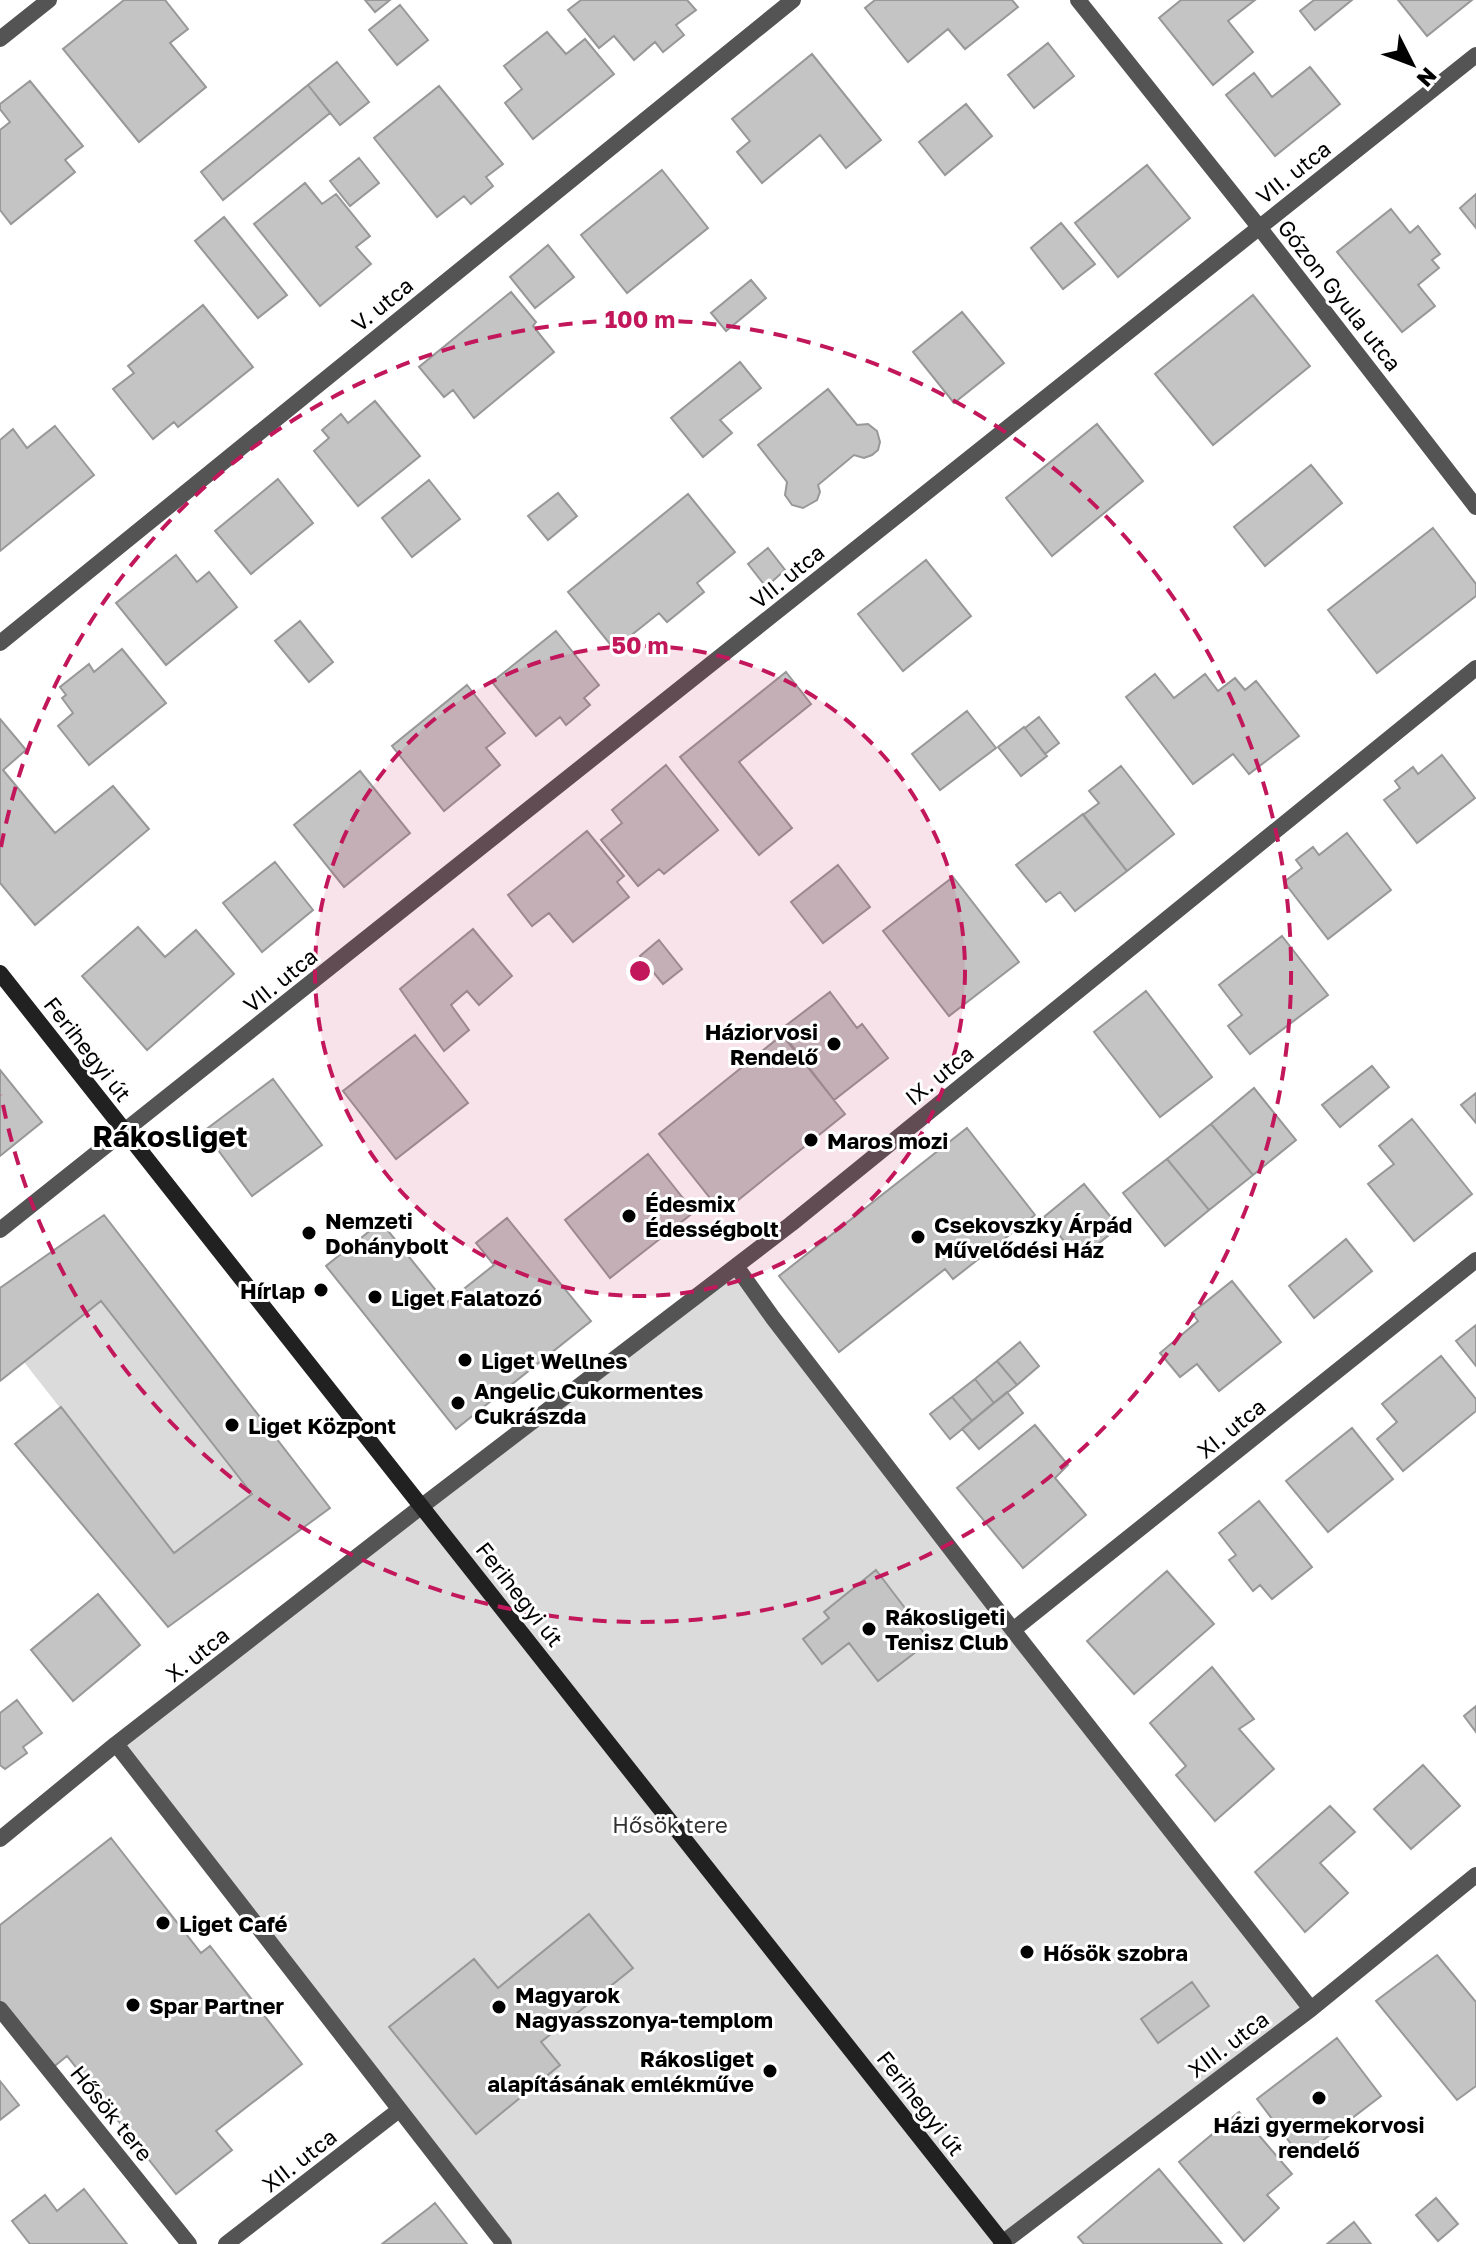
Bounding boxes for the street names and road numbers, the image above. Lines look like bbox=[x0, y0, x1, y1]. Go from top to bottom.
street label: VII. utca bbox=[1250, 135, 1336, 209]
street label: Gózon Gyula utca bbox=[1272, 214, 1408, 376]
street label: V. utca bbox=[346, 271, 418, 337]
street label: VII. utca bbox=[745, 538, 829, 614]
street label: VII. utca bbox=[238, 942, 322, 1018]
street label: Ferihegyi út bbox=[39, 991, 137, 1107]
street label: IX. utca bbox=[899, 1039, 979, 1111]
street label: XI. utca bbox=[1191, 1392, 1271, 1464]
street label: Ferihegyi út bbox=[471, 1536, 569, 1652]
street label: X. utca bbox=[160, 1621, 234, 1687]
street label: XIII. utca bbox=[1182, 2005, 1274, 2083]
street label: Ferihegyi út bbox=[872, 2045, 970, 2161]
street label: Hősök tere bbox=[65, 2060, 159, 2166]
street label: XII. utca bbox=[256, 2123, 342, 2197]

